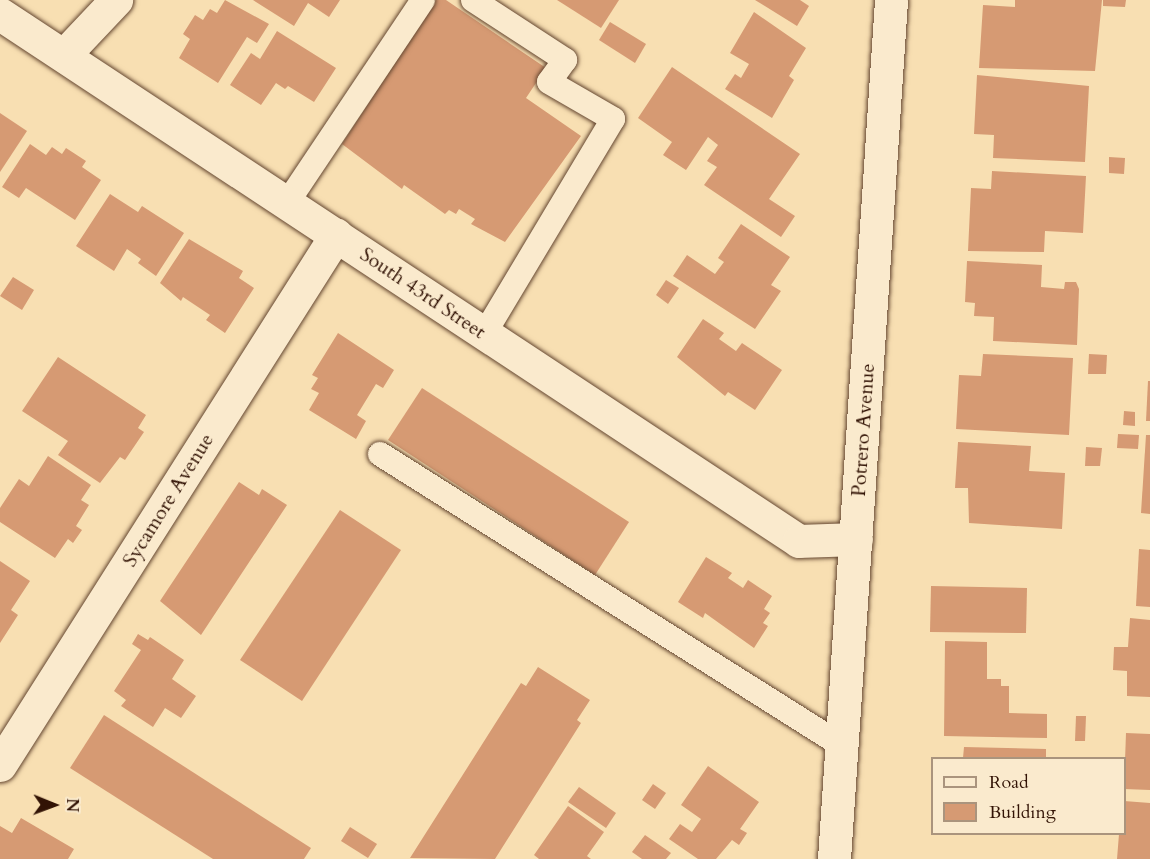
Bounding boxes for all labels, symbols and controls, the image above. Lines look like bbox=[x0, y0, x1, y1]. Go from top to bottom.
street label: South 43rd Street bbox=[356, 242, 490, 344]
street label: Potrero Avenue bbox=[846, 362, 880, 498]
street label: Sycamore Avenue bbox=[117, 429, 219, 571]
legend bbox=[931, 757, 1126, 835]
text: Road bbox=[989, 770, 1029, 795]
north arrow bbox=[24, 775, 84, 835]
text: N bbox=[61, 798, 83, 812]
text: Building bbox=[989, 800, 1056, 825]

